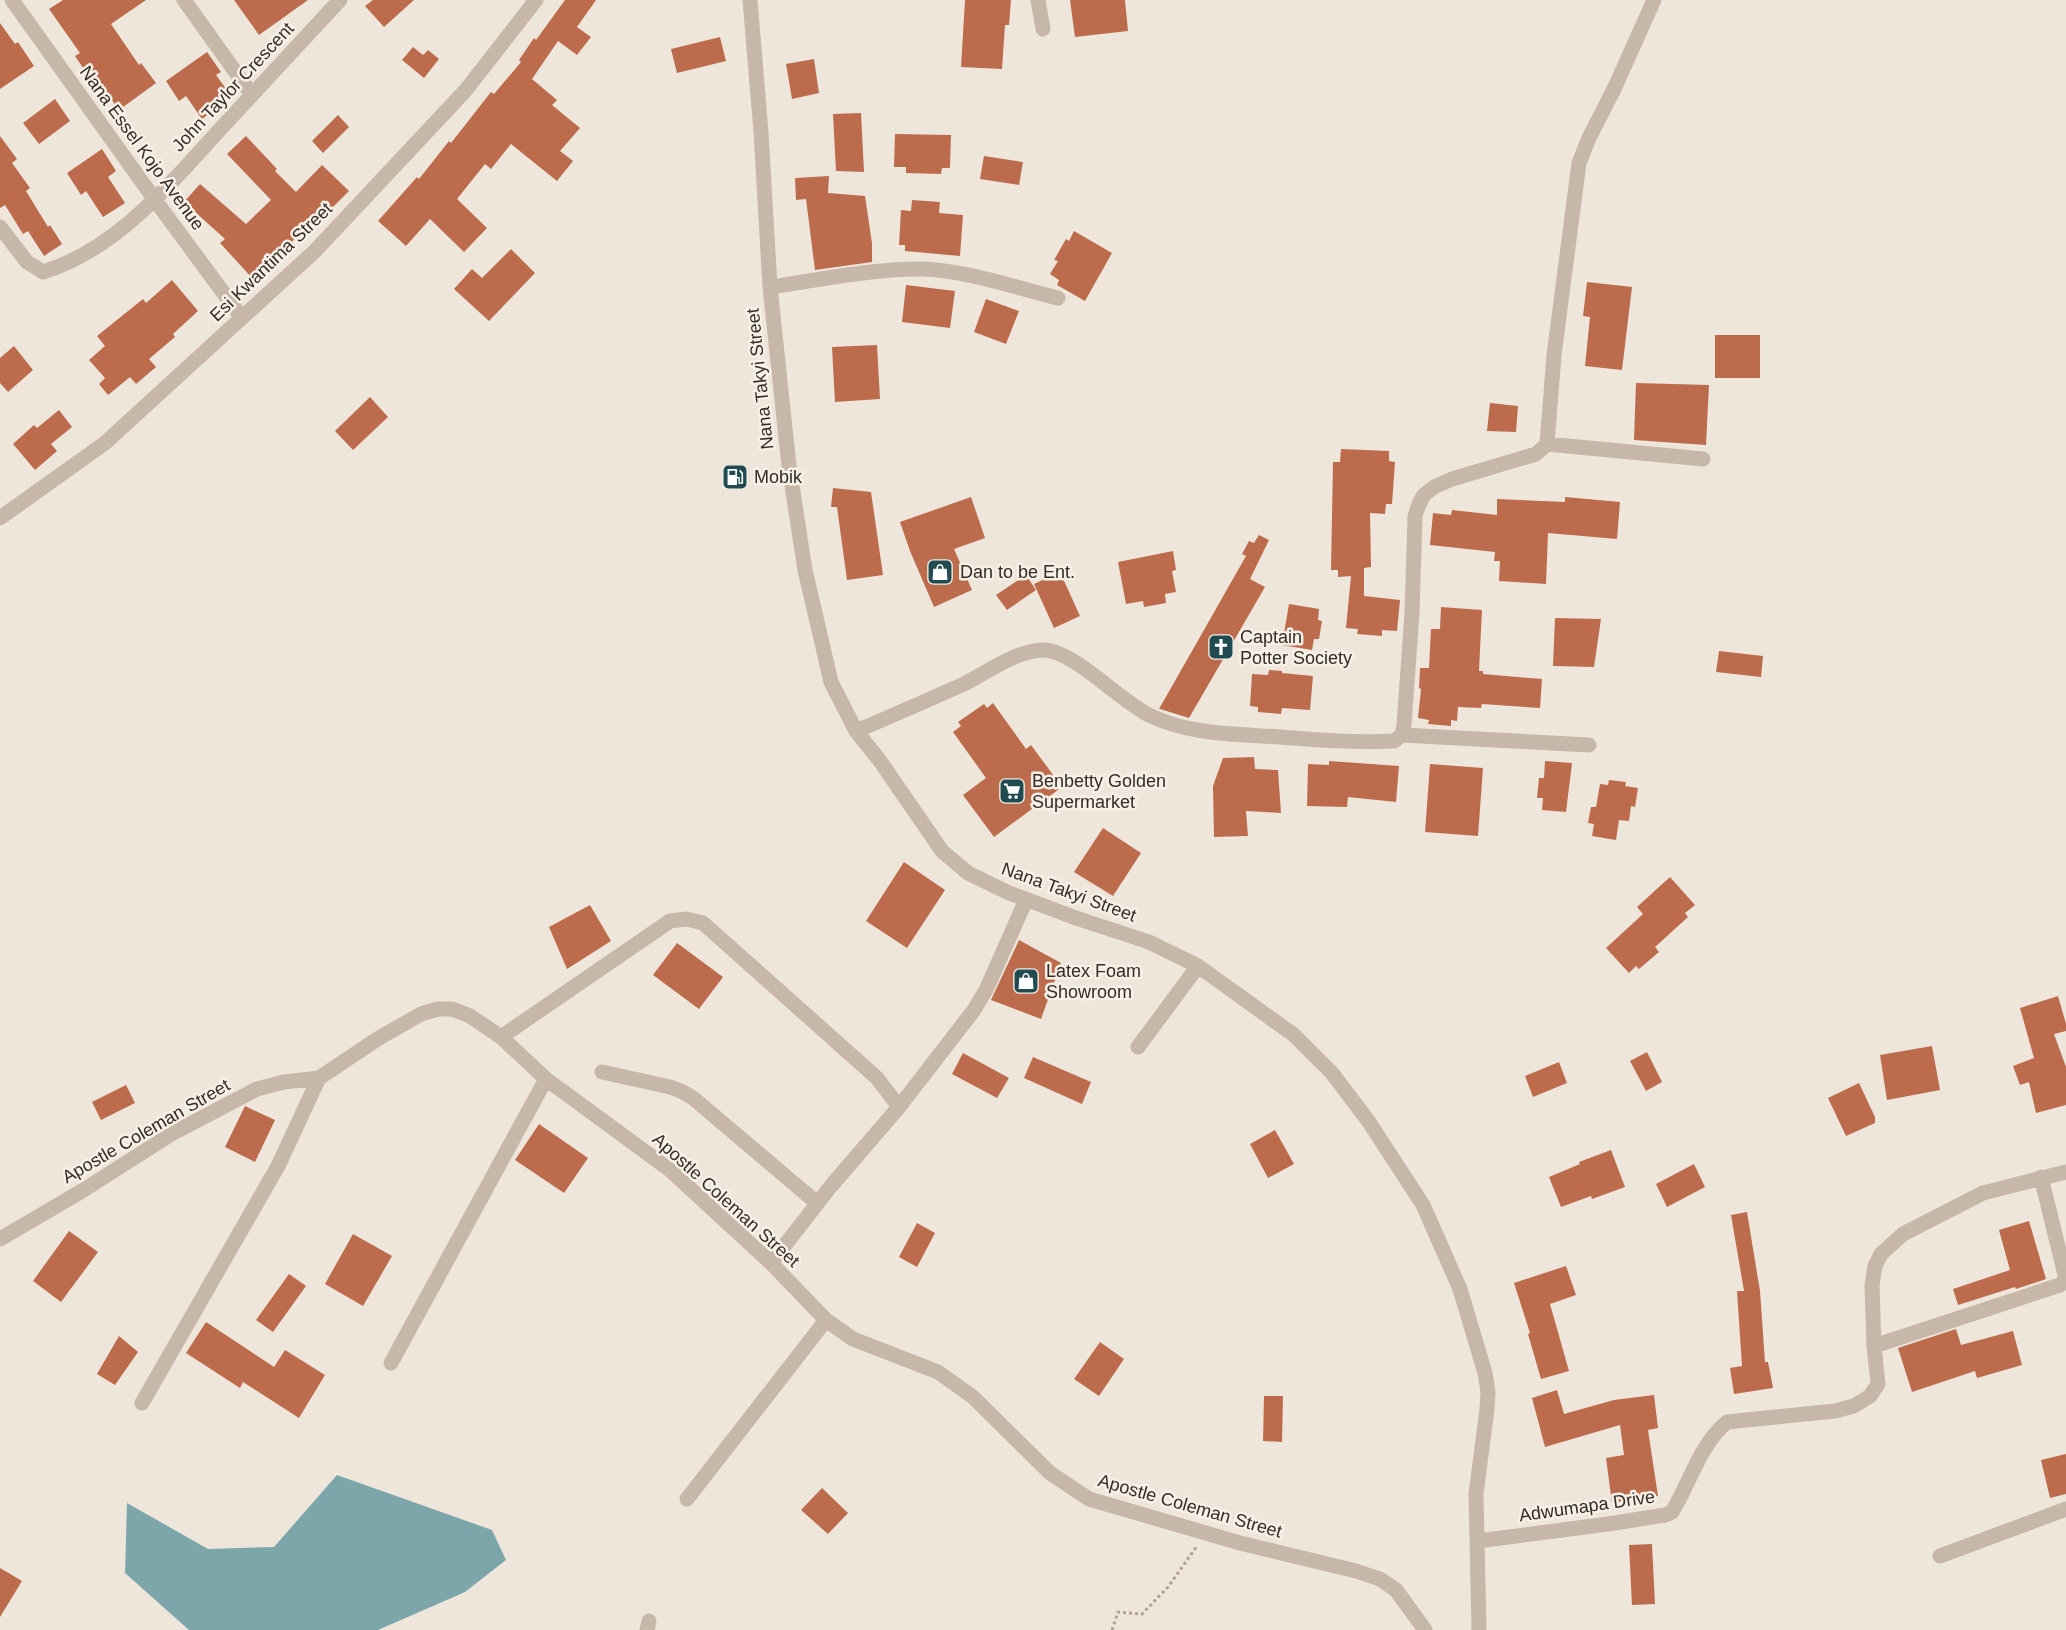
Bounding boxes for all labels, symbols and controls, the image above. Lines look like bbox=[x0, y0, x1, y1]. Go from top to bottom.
street label: John Taylor Crescent bbox=[168, 18, 298, 156]
street label: Nana Essel Kojo Avenue bbox=[76, 62, 208, 234]
street label: Esi Kwantima Street bbox=[206, 199, 336, 325]
street label: Nana Takyi Street bbox=[743, 307, 777, 451]
fuel station icon: Mobik bbox=[720, 462, 750, 492]
place label: Mobik bbox=[754, 467, 803, 487]
shop icon: Dan to be Ent. bbox=[925, 557, 955, 587]
place label: Dan to be Ent. bbox=[960, 562, 1075, 582]
place label: Captain Potter Society bbox=[1240, 627, 1352, 668]
church icon: Captain Potter Society bbox=[1206, 632, 1236, 662]
place label: Benbetty Golden Supermarket bbox=[1032, 771, 1166, 812]
supermarket icon: Benbetty Golden Supermarket bbox=[997, 776, 1027, 806]
street label: Nana Takyi Street bbox=[999, 858, 1139, 926]
place label: Latex Foam Showroom bbox=[1046, 961, 1141, 1002]
shop icon: Latex Foam Showroom bbox=[1011, 966, 1041, 996]
street label: Apostle Coleman Street bbox=[59, 1075, 233, 1187]
street label: Apostle Coleman Street bbox=[649, 1129, 803, 1271]
street label: Apostle Coleman Street bbox=[1096, 1470, 1284, 1542]
street label: Adwumapa Drive bbox=[1518, 1487, 1656, 1525]

